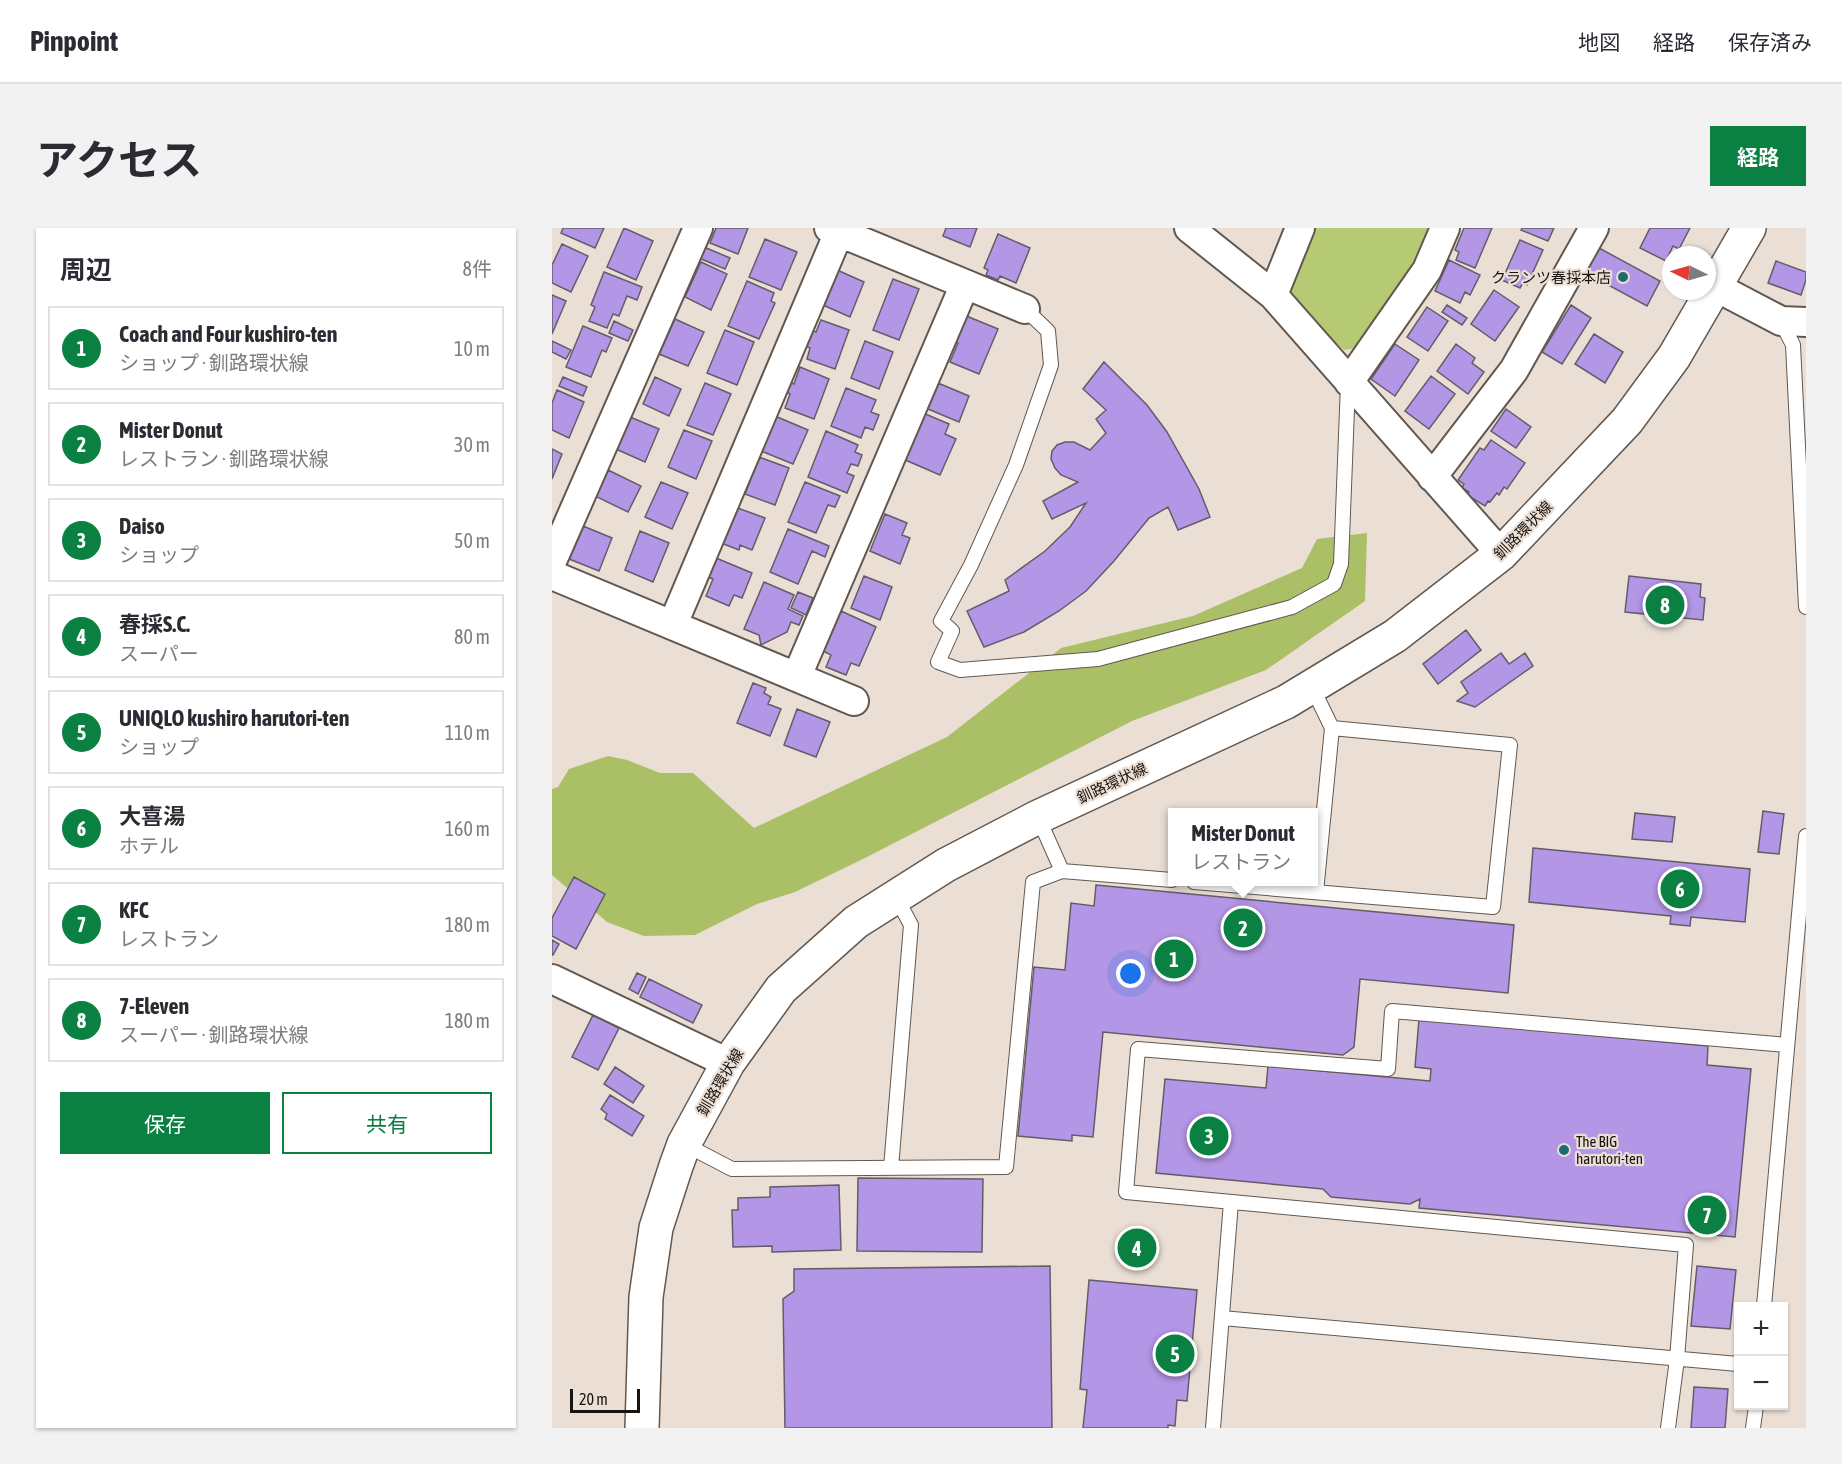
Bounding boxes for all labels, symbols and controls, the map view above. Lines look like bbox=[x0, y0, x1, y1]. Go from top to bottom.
text: Pinpoint bbox=[30, 25, 118, 57]
text: 地図 bbox=[1578, 30, 1620, 54]
text: 経路 bbox=[1653, 30, 1695, 54]
text: 保存済み bbox=[1728, 30, 1812, 54]
button: 経路 bbox=[1710, 126, 1806, 186]
text: アクセス bbox=[36, 136, 202, 184]
north arrow bbox=[1662, 246, 1716, 300]
text: 周辺 bbox=[60, 255, 112, 285]
text: 8件 bbox=[463, 257, 492, 280]
place label: クランツ春採本店 bbox=[1491, 269, 1611, 286]
marker: クランツ春採本店 bbox=[1616, 270, 1630, 284]
text: Coach and Four kushiro-ten bbox=[119, 321, 337, 347]
text: 1 bbox=[77, 337, 86, 360]
text: 10 m bbox=[454, 337, 490, 360]
text: ショップ · 釧路環状線 bbox=[119, 351, 309, 374]
text: Mister Donut bbox=[119, 417, 222, 443]
text: 2 bbox=[77, 433, 86, 456]
text: 30 m bbox=[454, 433, 490, 456]
text: レストラン · 釧路環状線 bbox=[119, 447, 329, 470]
street label: 釧路環状線 bbox=[1490, 497, 1556, 563]
text: Daiso bbox=[119, 513, 165, 539]
text: 3 bbox=[77, 529, 86, 552]
text: 50 m bbox=[454, 529, 490, 552]
text: ショップ bbox=[119, 543, 199, 566]
pin: 8 bbox=[1646, 582, 1684, 628]
text: 春採S.C. bbox=[119, 611, 190, 637]
text: 4 bbox=[77, 625, 86, 648]
text: 80 m bbox=[454, 625, 490, 648]
text: スーパー bbox=[119, 642, 199, 665]
text: UNIQLO kushiro harutori-ten bbox=[119, 705, 349, 731]
text: 5 bbox=[77, 721, 86, 744]
text: 110 m bbox=[445, 721, 490, 744]
text: ショップ bbox=[119, 735, 199, 758]
street label: 釧路環状線 bbox=[1074, 759, 1150, 807]
text: 大喜湯 bbox=[119, 803, 185, 829]
popup bbox=[1168, 808, 1318, 886]
text: 6 bbox=[77, 817, 86, 840]
text: 160 m bbox=[445, 817, 490, 840]
text: Mister Donut bbox=[1191, 820, 1295, 846]
text: ホテル bbox=[119, 834, 179, 857]
text: レストラン bbox=[1191, 850, 1291, 873]
pin: 6 bbox=[1660, 866, 1700, 912]
text: KFC bbox=[119, 897, 149, 923]
pin: 2 bbox=[1224, 906, 1262, 950]
text: 7 bbox=[77, 913, 86, 936]
text: 180 m bbox=[445, 913, 490, 936]
text: レストラン bbox=[119, 927, 219, 950]
pin: 1 bbox=[1154, 936, 1194, 982]
your location bbox=[1116, 959, 1145, 988]
text: 7-Eleven bbox=[119, 993, 189, 1019]
text: 8 bbox=[77, 1009, 86, 1032]
text: 180 m bbox=[445, 1009, 490, 1032]
text: スーパー · 釧路環状線 bbox=[119, 1023, 309, 1046]
street label: 釧路環状線 bbox=[693, 1045, 747, 1119]
button: 保存 bbox=[60, 1092, 270, 1154]
button: 共有 bbox=[282, 1092, 492, 1154]
pin: 3 bbox=[1190, 1114, 1228, 1158]
place label: The BIG harutori-ten bbox=[1576, 1133, 1643, 1167]
marker: The BIG harutori-ten bbox=[1557, 1143, 1571, 1157]
pin: 7 bbox=[1688, 1192, 1726, 1238]
pin: 4 bbox=[1118, 1226, 1156, 1270]
map controls bbox=[1734, 1302, 1788, 1410]
button: + bbox=[1734, 1302, 1788, 1356]
pin: 5 bbox=[1156, 1332, 1194, 1376]
button: − bbox=[1734, 1356, 1788, 1410]
scale bar bbox=[570, 1386, 640, 1414]
text: 20 m bbox=[579, 1390, 608, 1408]

